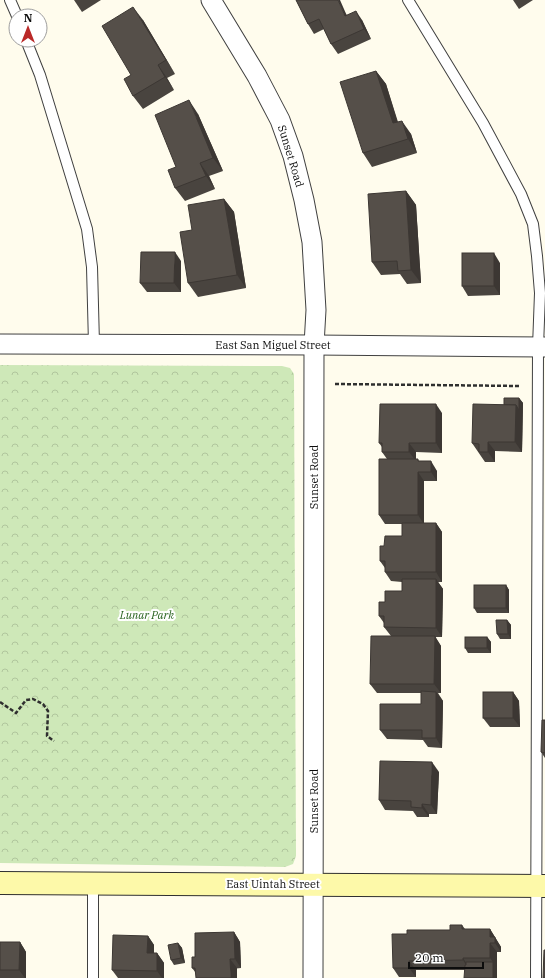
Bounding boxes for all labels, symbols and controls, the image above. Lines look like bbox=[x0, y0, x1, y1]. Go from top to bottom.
north arrow bbox=[8, 8, 48, 48]
text: N bbox=[24, 11, 33, 25]
street label: Sunset Road bbox=[275, 123, 307, 189]
street label: East San Miguel Street bbox=[215, 338, 331, 352]
street label: Sunset Road bbox=[307, 445, 321, 509]
park label: Lunar Park bbox=[119, 608, 174, 622]
street label: Sunset Road bbox=[307, 769, 321, 833]
street label: East Uintah Street bbox=[226, 877, 320, 891]
scale bar bbox=[409, 944, 483, 970]
text: 20 m bbox=[415, 950, 444, 965]

